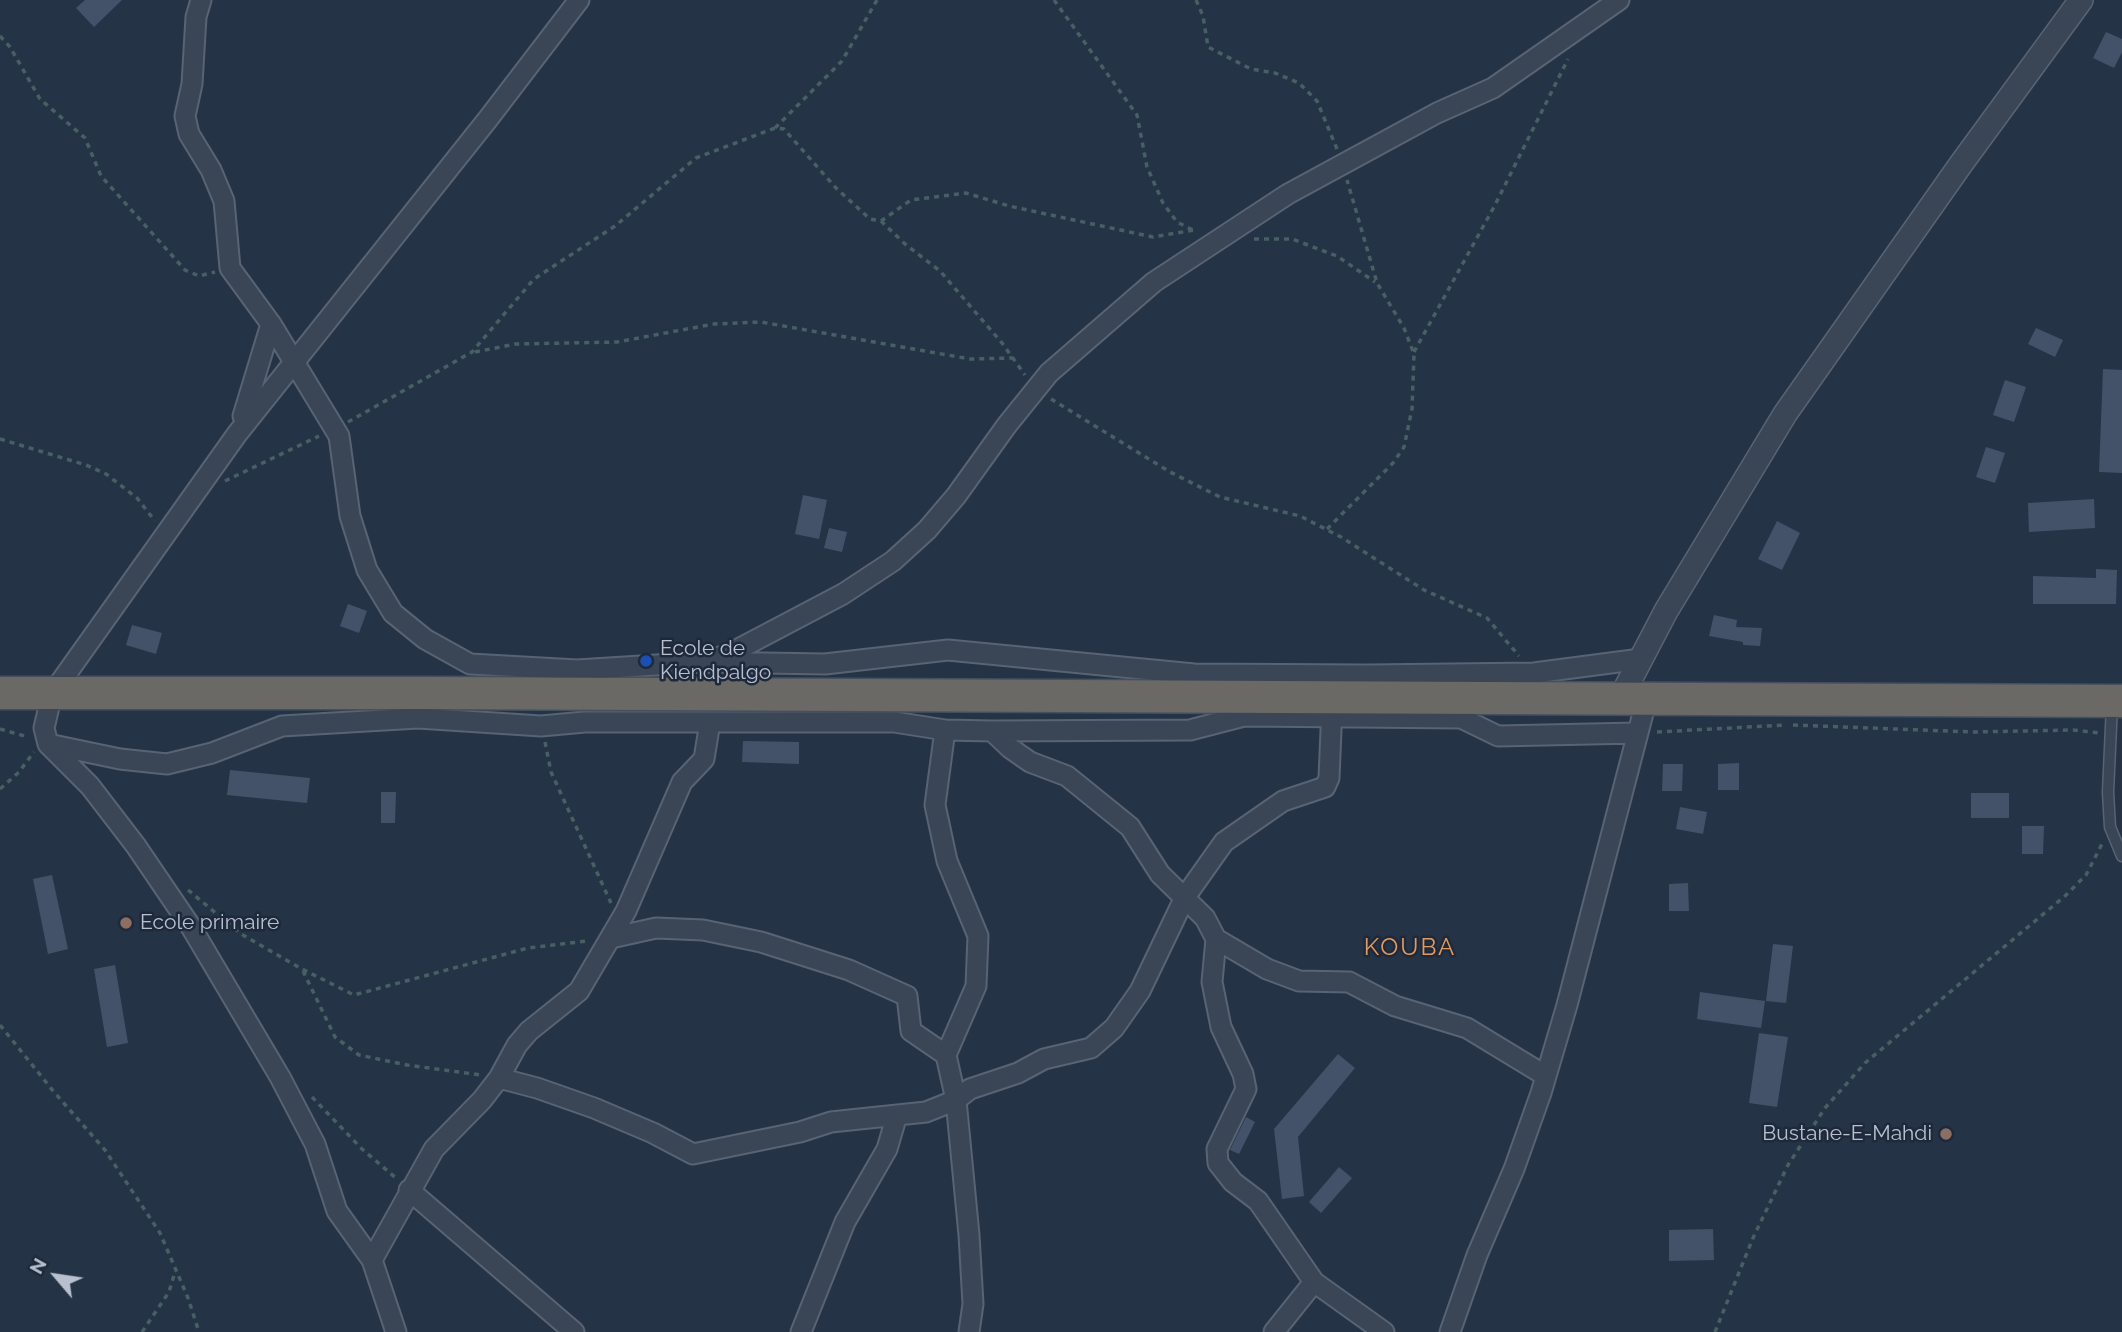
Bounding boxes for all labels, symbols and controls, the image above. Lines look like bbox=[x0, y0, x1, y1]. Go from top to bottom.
place label: Ecole de Kiendpalgo bbox=[660, 636, 771, 686]
marker: Ecole de Kiendpalgo bbox=[638, 653, 654, 669]
place label: Ecole primaire bbox=[140, 910, 279, 936]
marker: Ecole primaire bbox=[118, 915, 134, 931]
district label: KOUBA bbox=[1364, 934, 1456, 962]
place label: Bustane-E-Mahdi bbox=[1762, 1121, 1932, 1147]
marker: Bustane-E-Mahdi bbox=[1938, 1126, 1954, 1142]
north arrow bbox=[21, 1241, 91, 1311]
text: N bbox=[24, 1254, 51, 1277]

